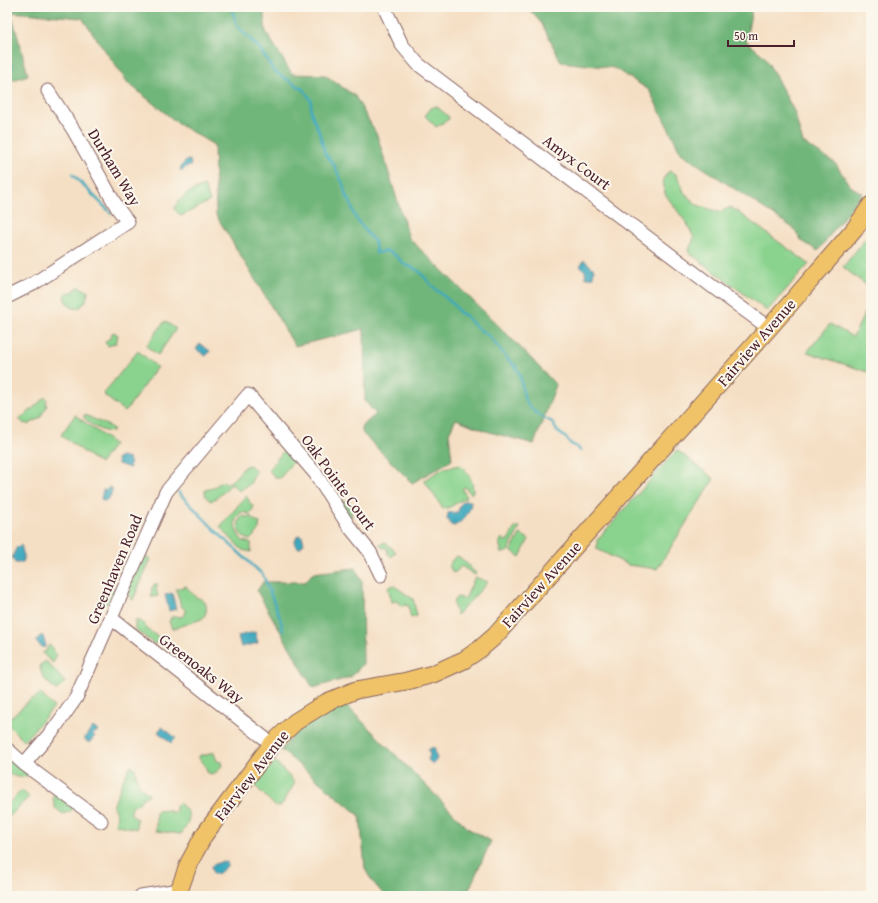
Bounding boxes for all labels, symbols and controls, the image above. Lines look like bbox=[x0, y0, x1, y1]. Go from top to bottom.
scale bar bbox=[728, 22, 794, 48]
text: 50 m bbox=[734, 27, 758, 44]
street label: Durham Way bbox=[82, 124, 148, 210]
street label: Amyx Court bbox=[538, 128, 617, 196]
street label: Fairview Avenue bbox=[711, 293, 801, 391]
street label: Oak Pointe Court bbox=[296, 429, 382, 535]
street label: Greenhaven Road bbox=[80, 510, 148, 628]
street label: Fairview Avenue bbox=[495, 535, 587, 633]
street label: Greenoaks Way bbox=[154, 627, 250, 709]
street label: Fairview Avenue bbox=[208, 724, 294, 826]

